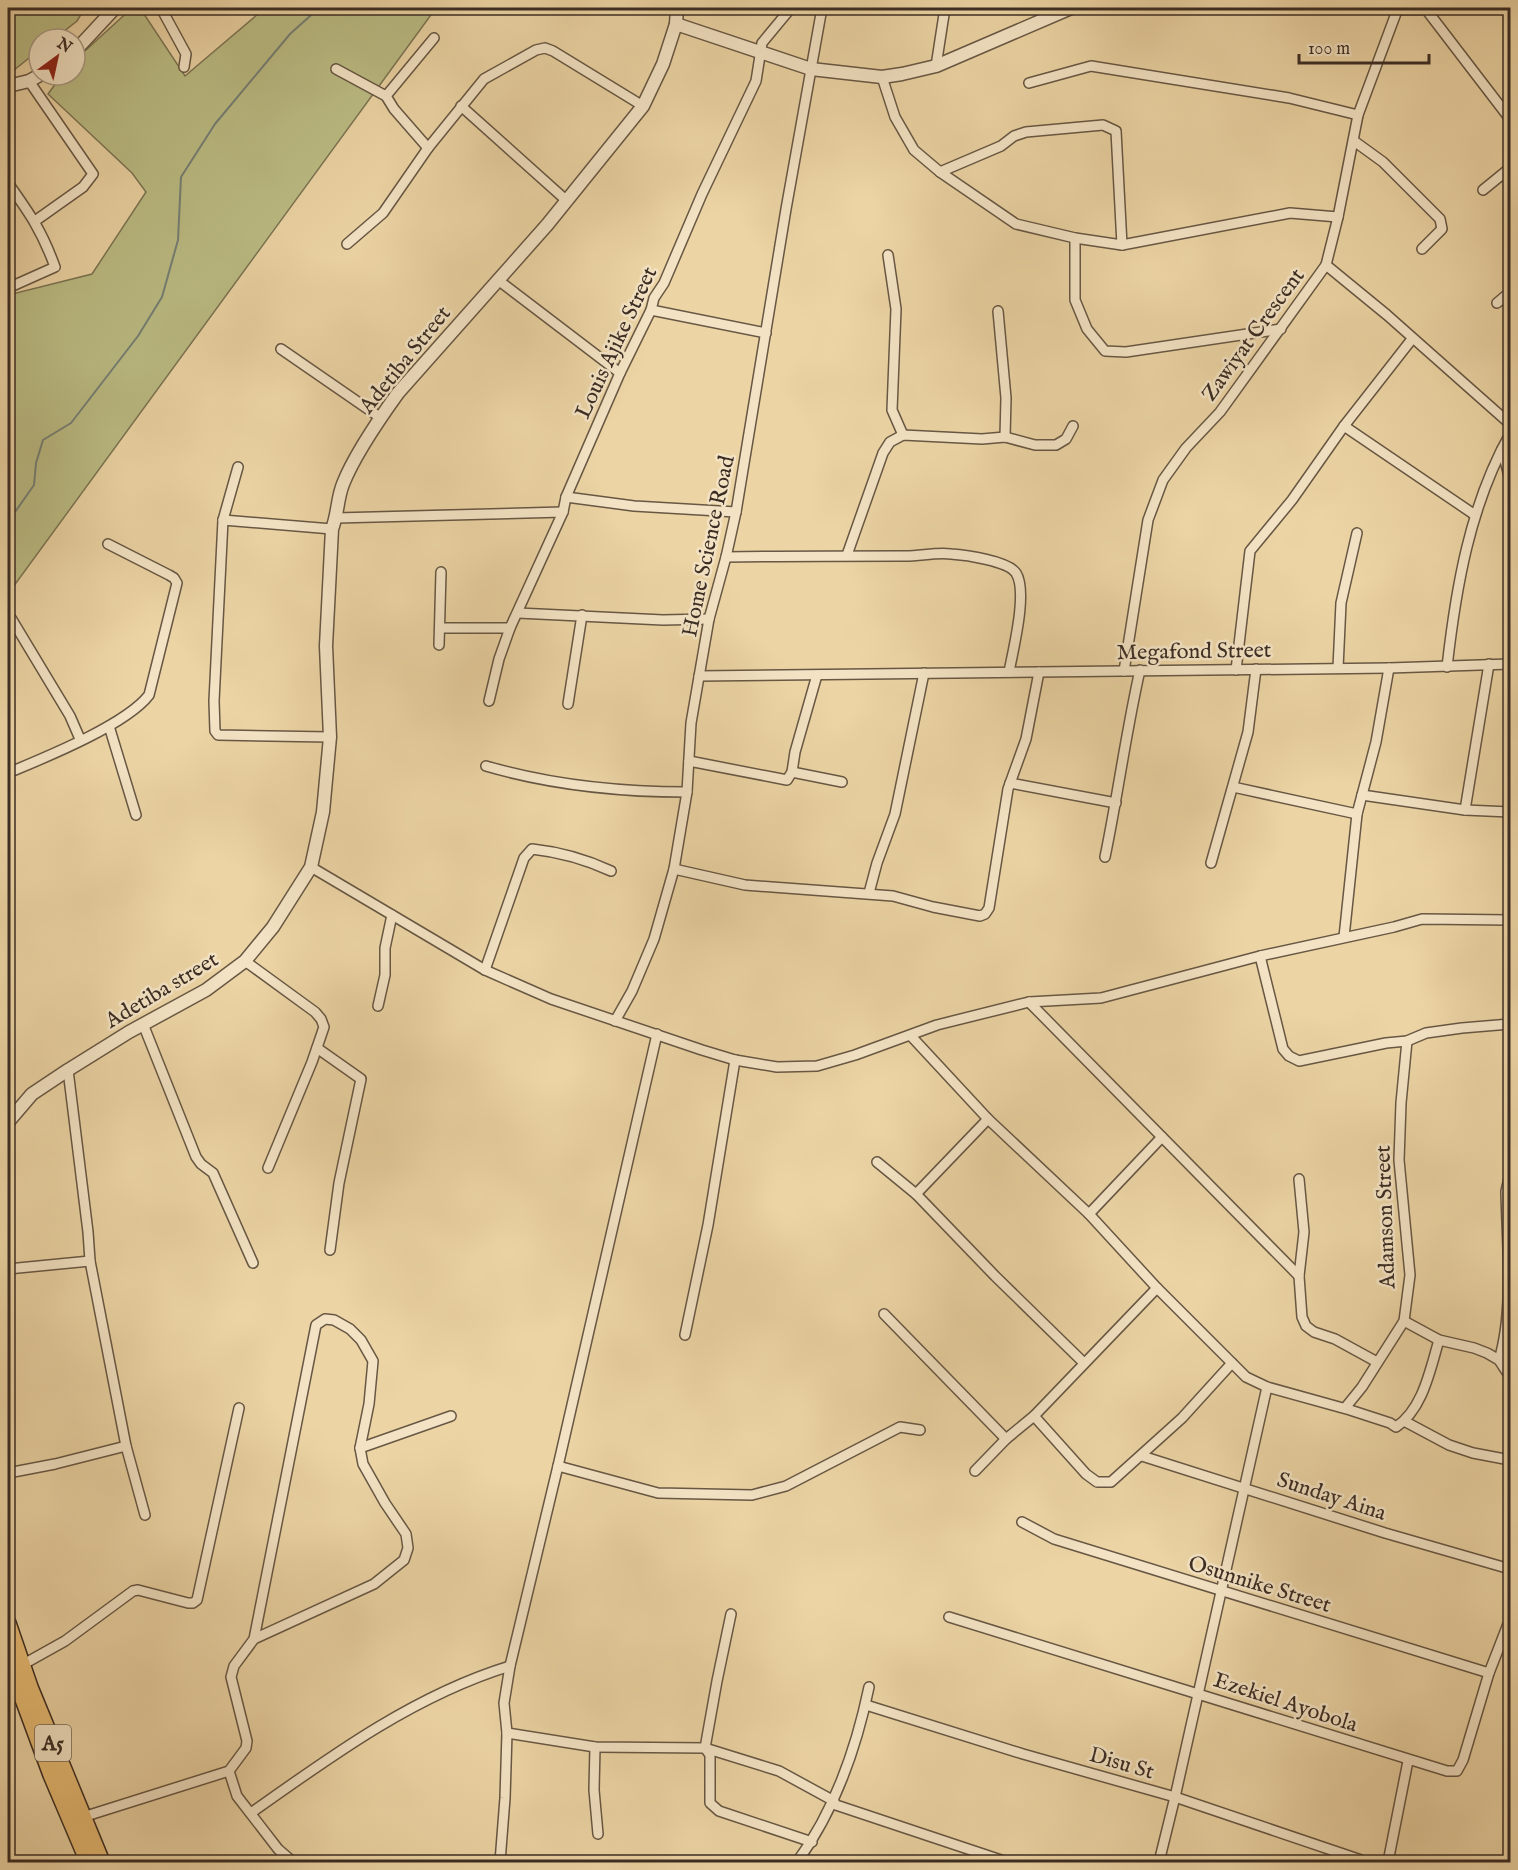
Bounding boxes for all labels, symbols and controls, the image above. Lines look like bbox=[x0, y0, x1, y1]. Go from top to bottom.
north arrow bbox=[27, 27, 87, 87]
scale bar bbox=[1299, 27, 1430, 65]
text: N bbox=[52, 33, 75, 58]
text: 100 m bbox=[1308, 38, 1350, 61]
street label: Louis Ajike Street bbox=[569, 262, 664, 423]
street label: Zawiyat Crescent bbox=[1196, 263, 1312, 407]
street label: Adetiba Street bbox=[353, 300, 458, 421]
street label: Home Science Road bbox=[676, 453, 742, 640]
street label: Megafond Street bbox=[1117, 637, 1272, 667]
street label: Adetiba street bbox=[99, 946, 224, 1036]
street label: Adamson Street bbox=[1369, 1144, 1403, 1290]
street label: Sunday Aina bbox=[1273, 1466, 1390, 1528]
street label: Osunnike Street bbox=[1185, 1550, 1335, 1620]
street label: Ezekiel Ayobola bbox=[1210, 1666, 1361, 1739]
road number: A5 bbox=[35, 1725, 71, 1761]
street label: Disu St bbox=[1086, 1741, 1158, 1787]

